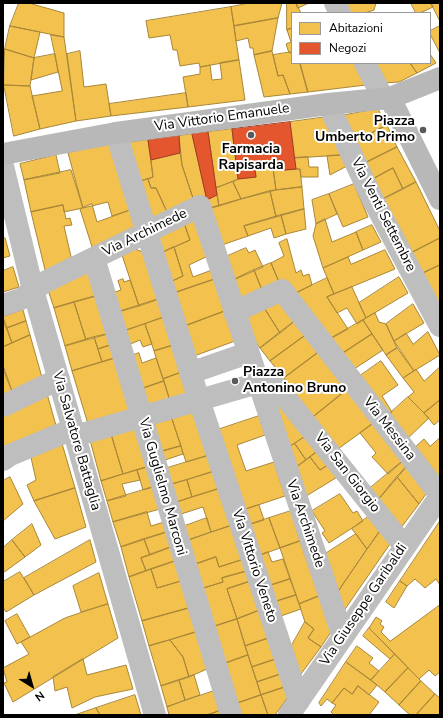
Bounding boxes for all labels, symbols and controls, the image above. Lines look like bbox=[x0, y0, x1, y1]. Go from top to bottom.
legend bbox=[291, 12, 431, 64]
text: Abitazioni bbox=[329, 20, 383, 36]
text: Negozi bbox=[329, 40, 366, 56]
street label: Via Vittorio Emanuele bbox=[153, 100, 291, 136]
place label: Piazza Umberto Primo bbox=[315, 114, 415, 146]
marker: Piazza Umberto Primo bbox=[418, 125, 428, 135]
marker: Farmacia Rapisarda bbox=[246, 130, 256, 140]
place label: Farmacia Rapisarda bbox=[218, 142, 284, 174]
street label: Via Venti Settembre bbox=[347, 155, 419, 275]
street label: Via Archimede bbox=[100, 205, 190, 261]
place label: Piazza Antonino Bruno bbox=[243, 365, 346, 398]
street label: Via Salvatore Battaglia bbox=[48, 370, 104, 512]
marker: Piazza Antonino Bruno bbox=[230, 376, 240, 386]
street label: Via Messina bbox=[359, 394, 419, 464]
street label: Via Guglielmo Marconi bbox=[134, 416, 190, 558]
street label: Via San Giorgio bbox=[311, 430, 383, 516]
street label: Via Archimede bbox=[282, 478, 328, 570]
street label: Via Vittorio Veneto bbox=[228, 507, 280, 625]
street label: Via Giuseppe Garibaldi bbox=[317, 541, 411, 669]
north arrow bbox=[12, 666, 52, 706]
text: N bbox=[32, 688, 47, 704]

